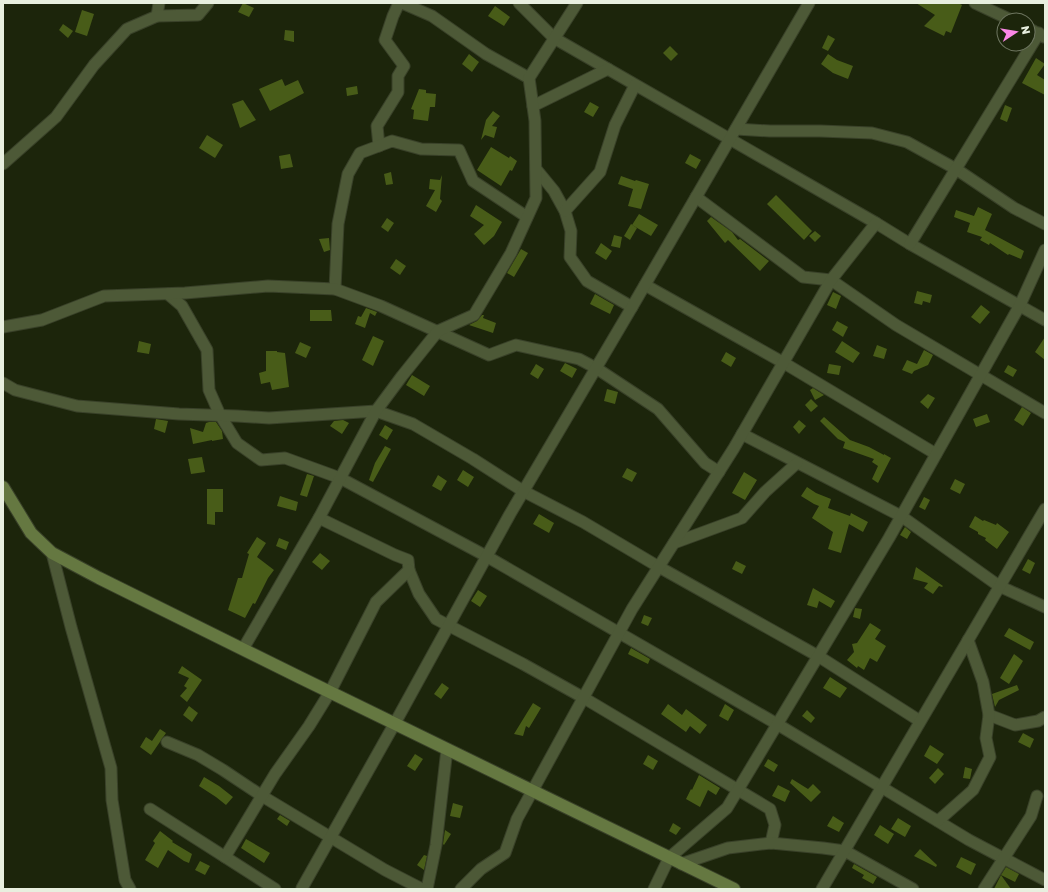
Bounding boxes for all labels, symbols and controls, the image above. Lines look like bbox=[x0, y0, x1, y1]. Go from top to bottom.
north arrow bbox=[996, 12, 1036, 52]
text: N bbox=[1019, 24, 1033, 35]

